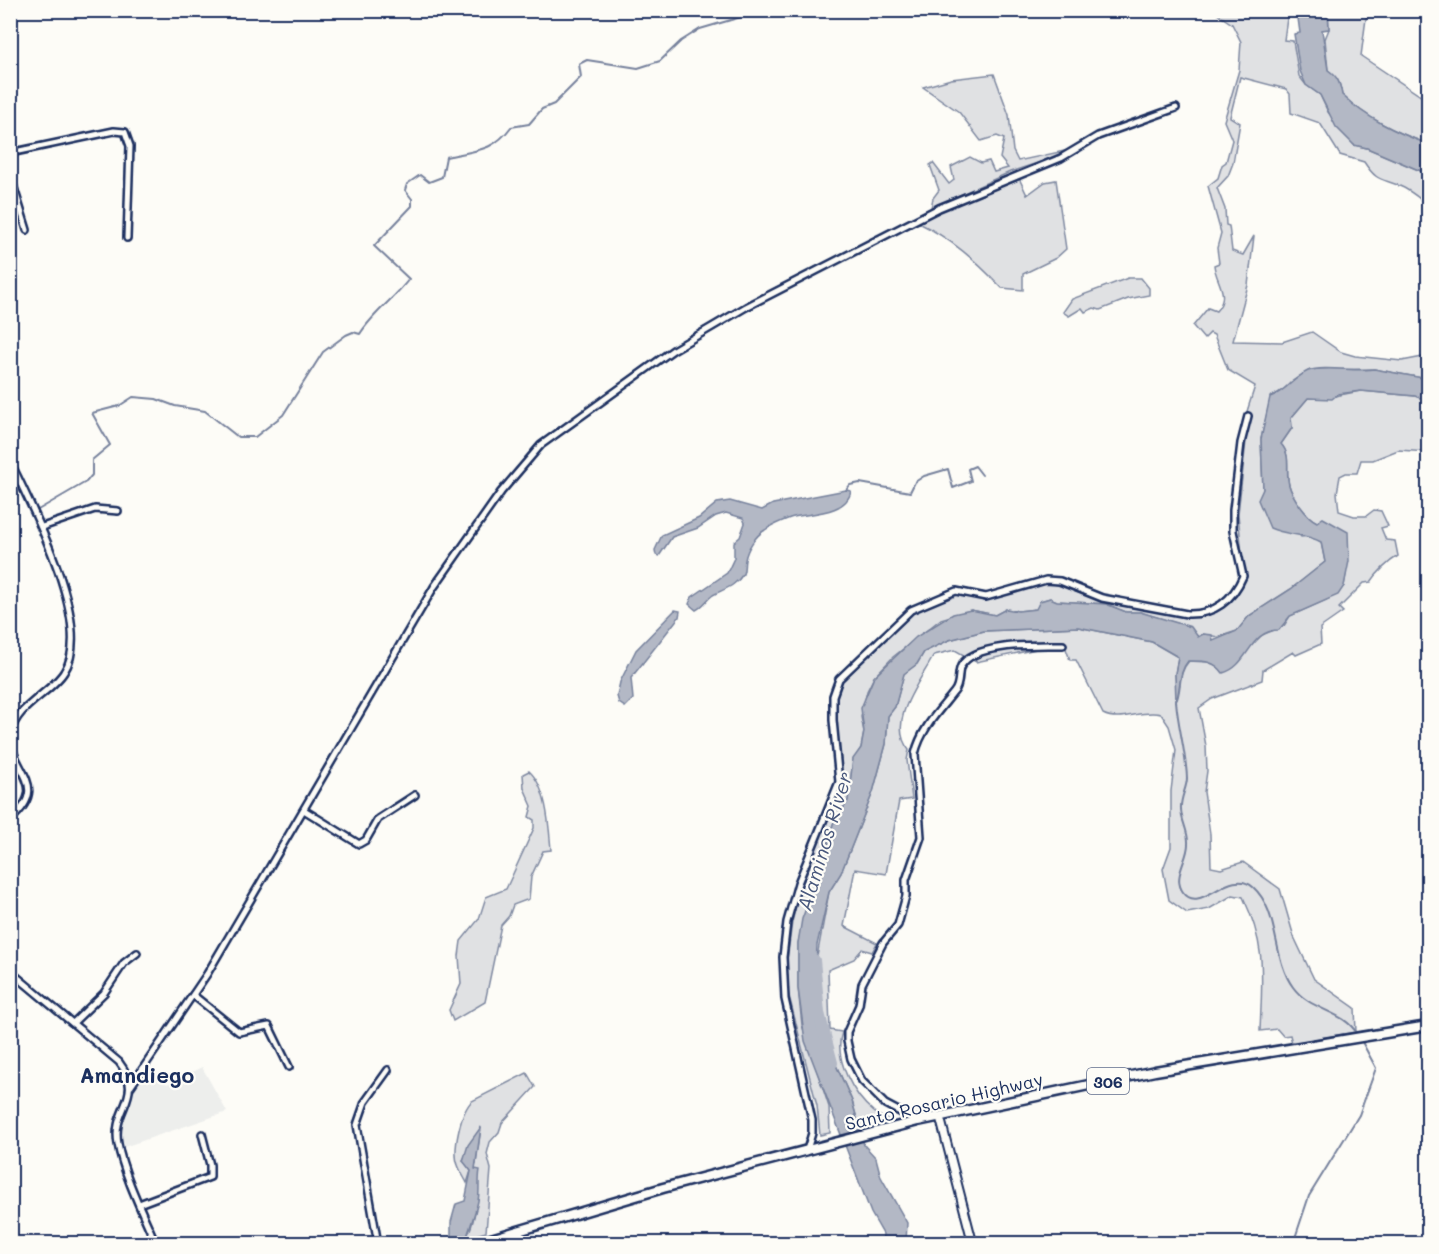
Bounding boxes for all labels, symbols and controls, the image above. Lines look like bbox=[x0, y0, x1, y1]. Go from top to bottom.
water label: Alaminos River bbox=[790, 768, 858, 914]
district label: Amandiego bbox=[80, 1061, 194, 1088]
street label: Santo Rosario Highway bbox=[843, 1067, 1045, 1135]
road number: 306 bbox=[1087, 1068, 1129, 1094]

